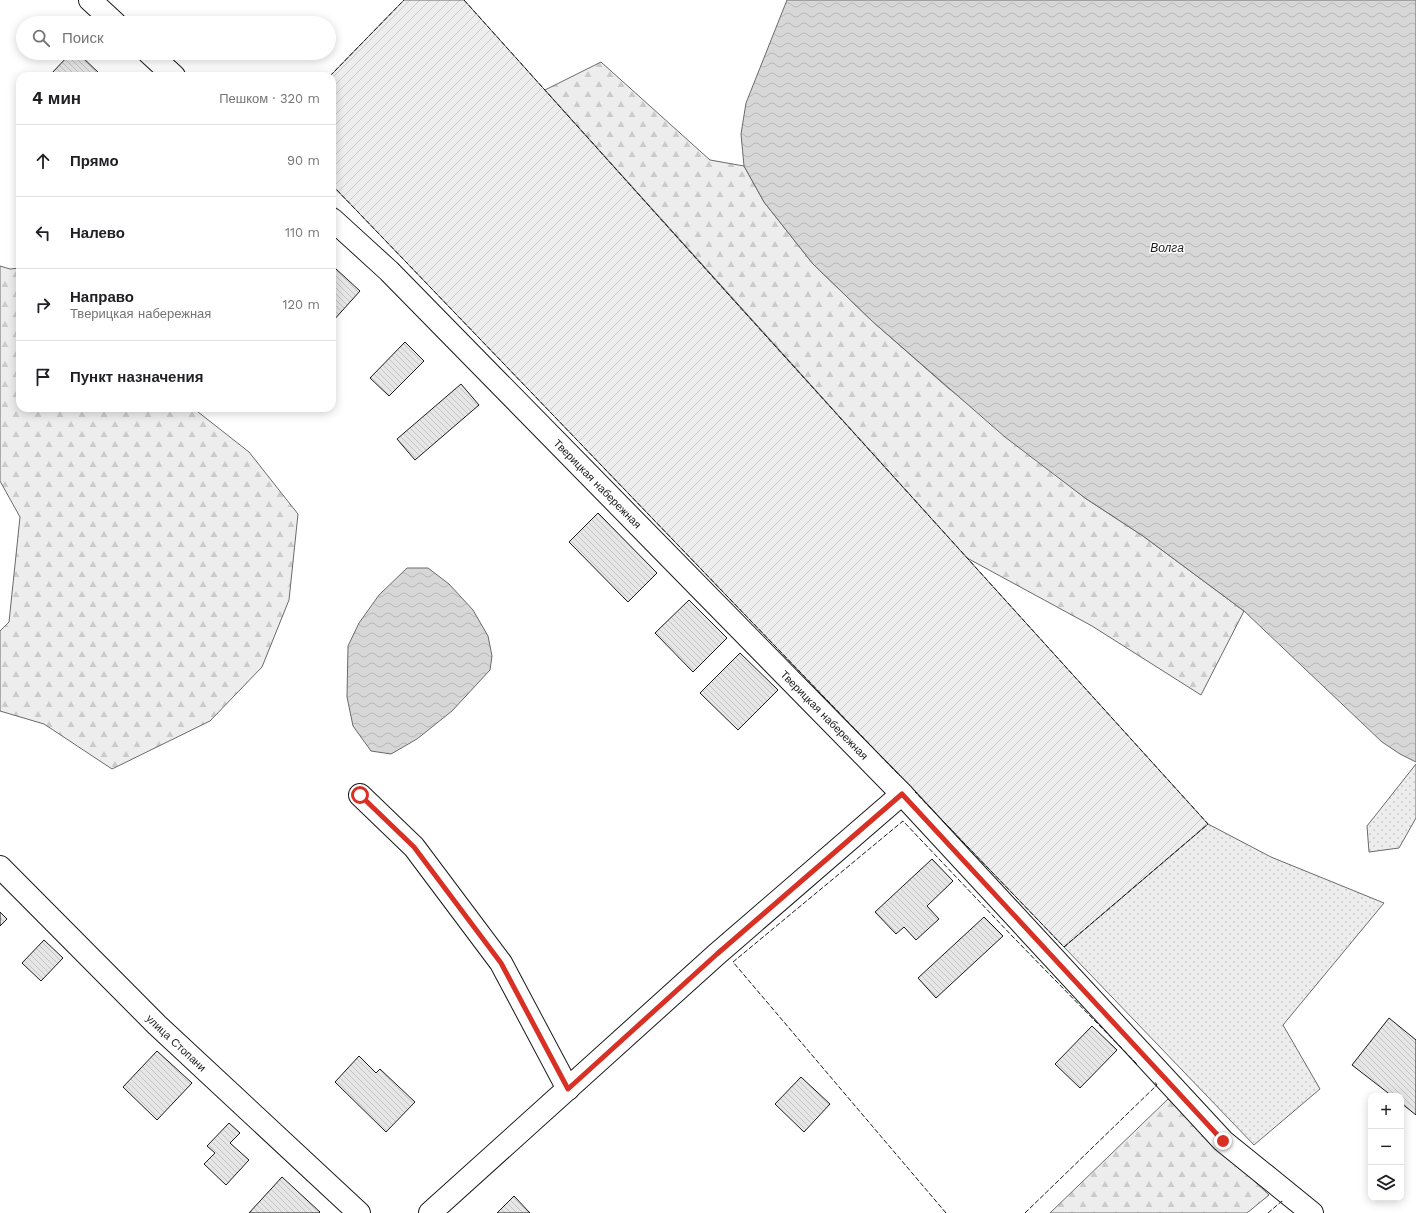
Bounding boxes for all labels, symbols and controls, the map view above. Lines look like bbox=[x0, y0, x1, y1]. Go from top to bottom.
search box bbox=[16, 16, 336, 60]
icon: search bbox=[30, 27, 52, 49]
text: Поиск bbox=[62, 29, 104, 47]
text: 4 мин bbox=[32, 88, 81, 108]
text: Пешком · 320 m bbox=[219, 91, 320, 106]
icon: ahead bbox=[32, 150, 54, 172]
text: Прямо bbox=[70, 152, 119, 170]
text: 90 m bbox=[287, 153, 320, 168]
icon: left bbox=[32, 222, 54, 244]
text: Налево bbox=[70, 224, 125, 242]
text: 110 m bbox=[285, 225, 320, 240]
water label: Волга bbox=[1150, 241, 1184, 255]
text: Направо bbox=[70, 288, 134, 306]
icon: right bbox=[32, 294, 54, 316]
text: 120 m bbox=[282, 297, 320, 312]
text: Тверицкая набережная bbox=[70, 306, 211, 321]
icon: arrive bbox=[32, 366, 54, 388]
text: Пункт назначения bbox=[70, 368, 203, 386]
street label: Тверицкая набережная bbox=[551, 437, 644, 531]
street label: Тверицкая набережная bbox=[778, 668, 871, 763]
route start bbox=[351, 786, 369, 804]
street label: улица Стопани bbox=[143, 1012, 209, 1074]
map controls bbox=[1368, 1093, 1404, 1201]
button: + bbox=[1368, 1093, 1404, 1129]
button: − bbox=[1368, 1129, 1404, 1165]
route end bbox=[1214, 1132, 1232, 1150]
button: layers bbox=[1368, 1165, 1404, 1201]

